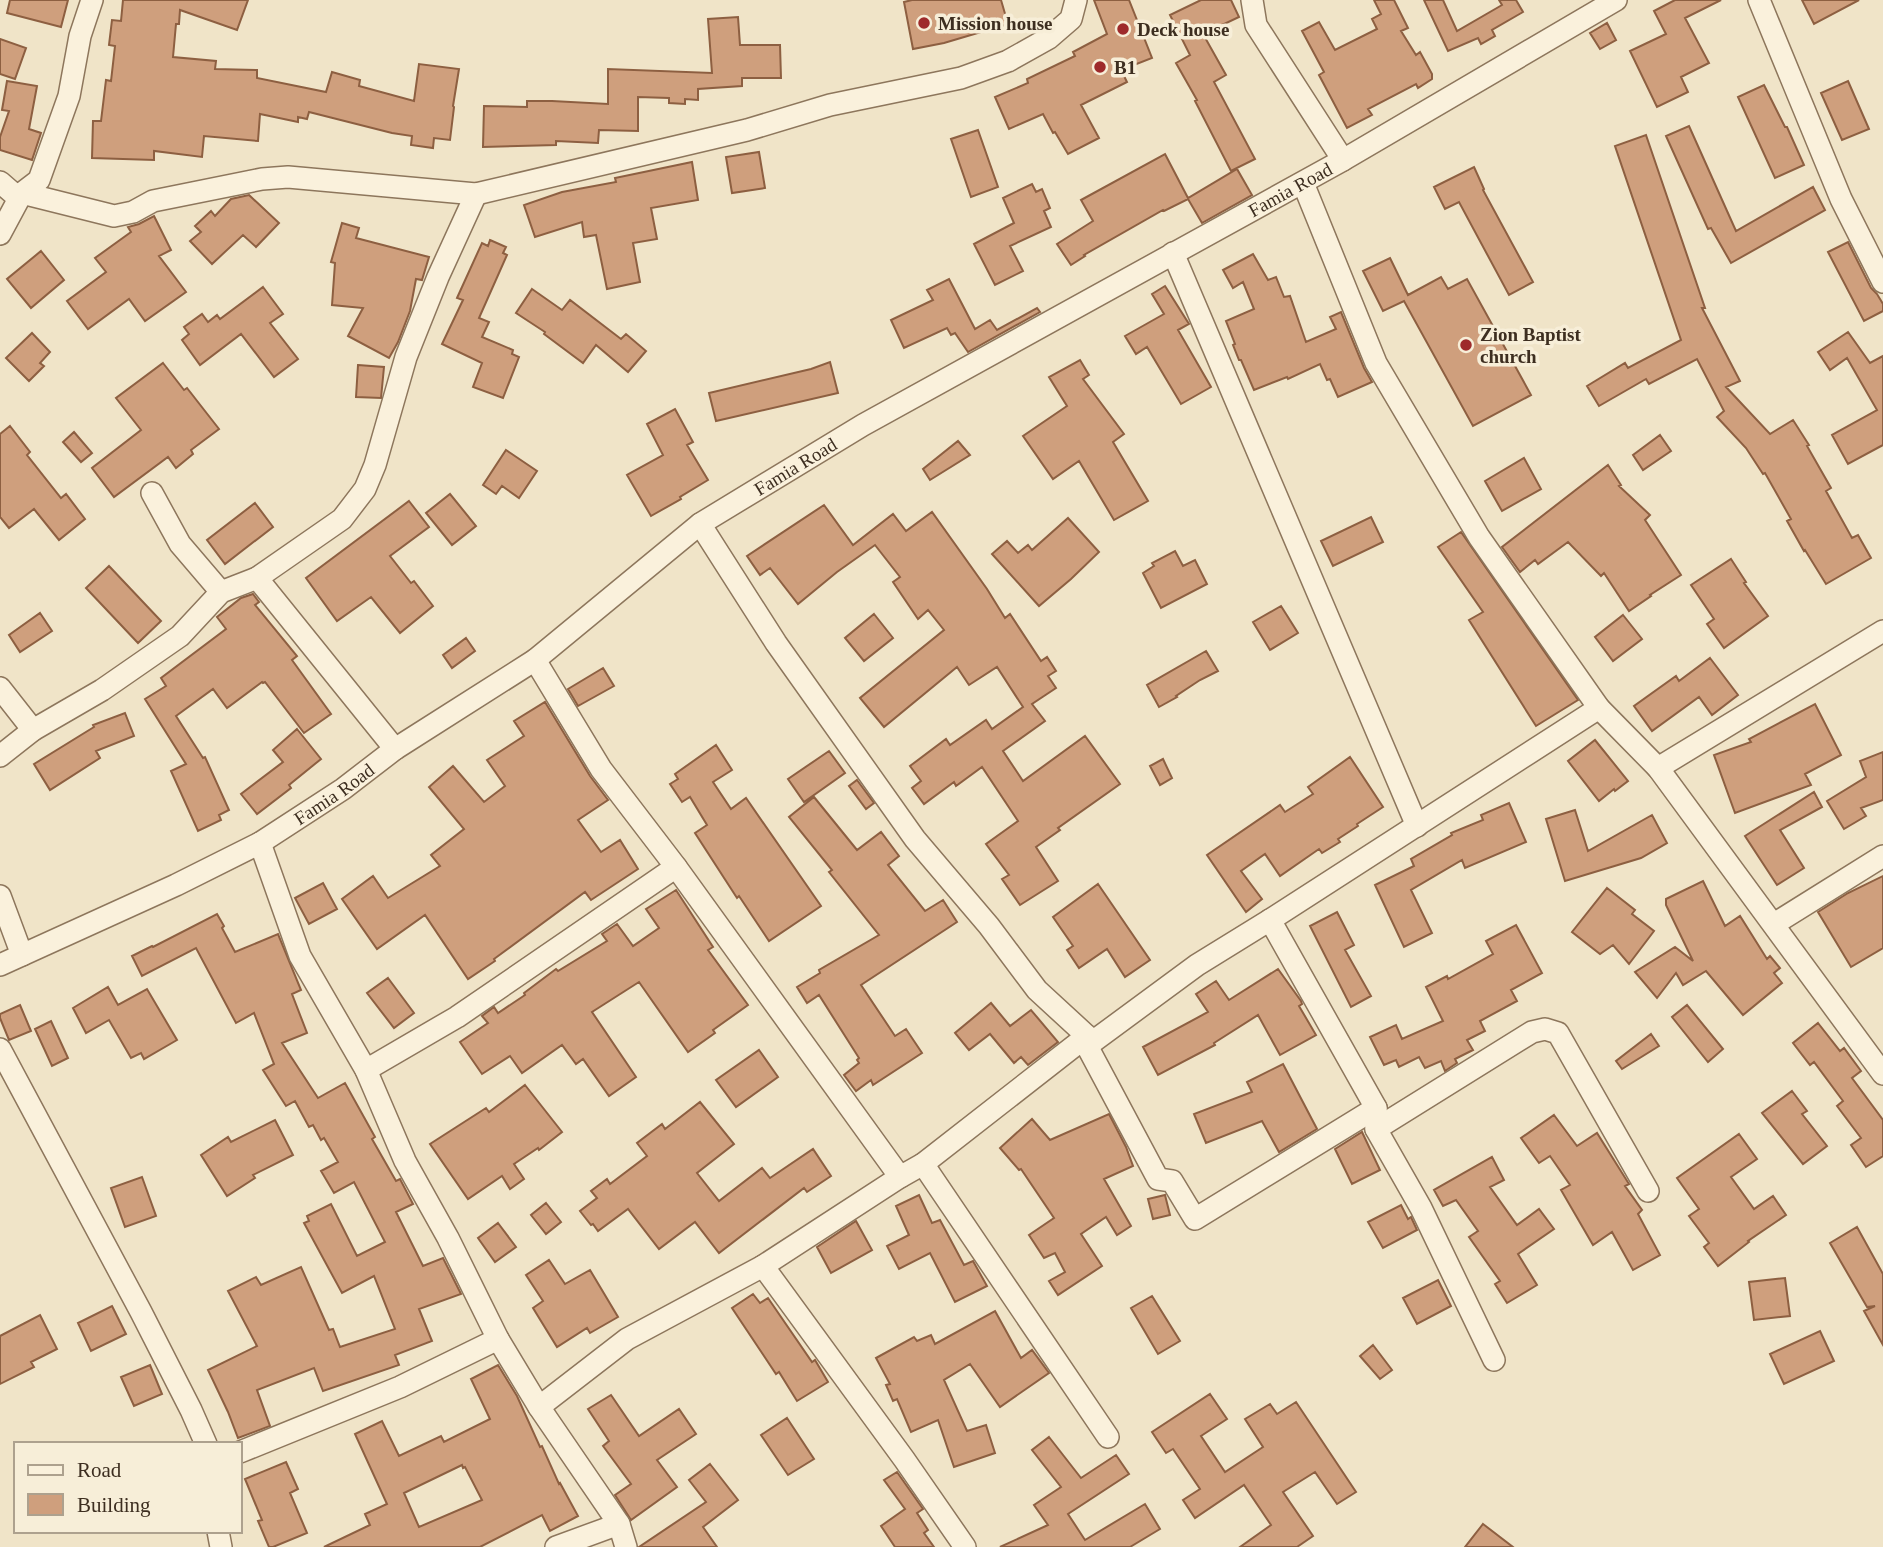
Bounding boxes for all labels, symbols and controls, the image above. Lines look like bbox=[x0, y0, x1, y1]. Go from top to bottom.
place label: Mission house bbox=[938, 13, 1053, 34]
marker: Mission house bbox=[916, 15, 932, 31]
place label: Deck house bbox=[1137, 19, 1229, 40]
marker: Deck house bbox=[1115, 21, 1131, 37]
place label: B1 bbox=[1114, 57, 1136, 78]
marker: B1 bbox=[1092, 59, 1108, 75]
street label: Famia Road bbox=[1245, 158, 1336, 221]
place label: Zion Baptist church bbox=[1480, 324, 1582, 367]
marker: Zion Baptist church bbox=[1458, 337, 1474, 353]
street label: Famia Road bbox=[751, 433, 841, 500]
street label: Famia Road bbox=[290, 759, 379, 829]
legend bbox=[14, 1442, 242, 1533]
text: Road bbox=[77, 1458, 122, 1482]
text: Building bbox=[77, 1493, 151, 1517]

